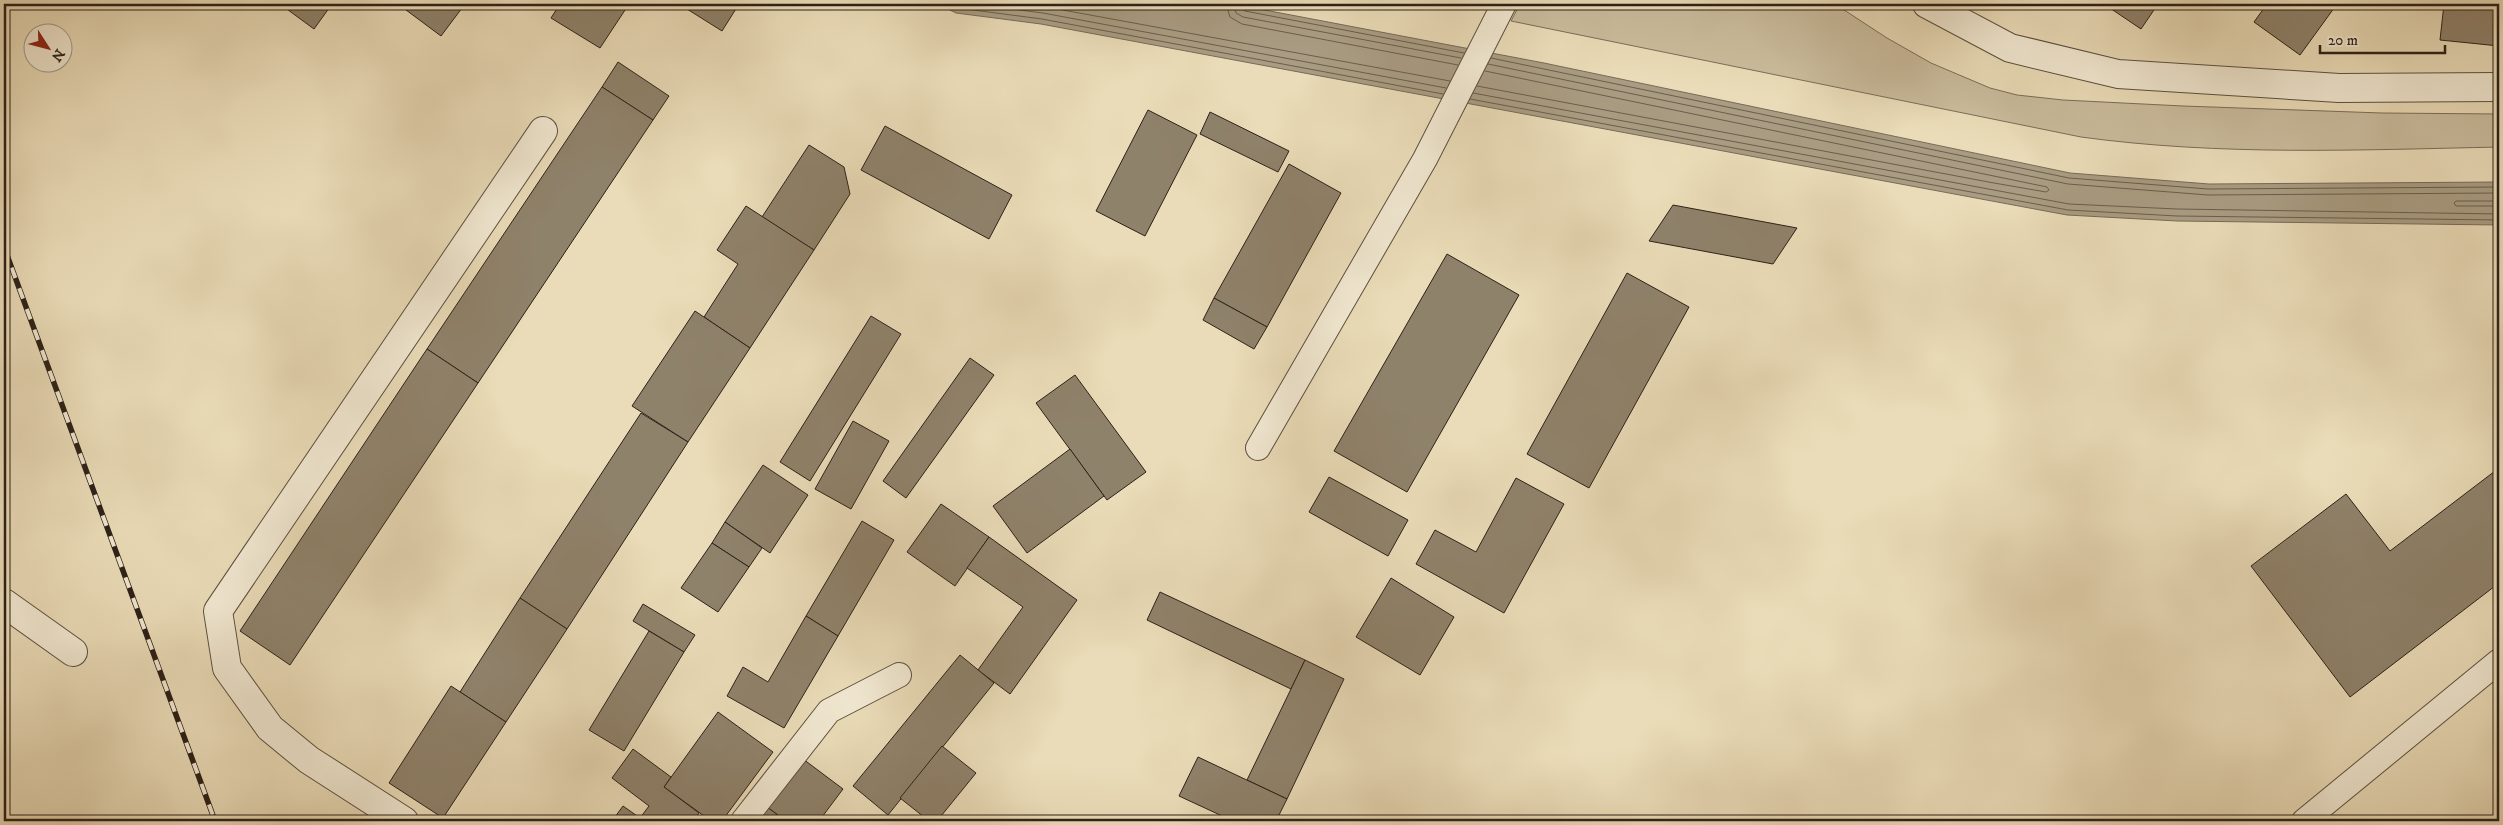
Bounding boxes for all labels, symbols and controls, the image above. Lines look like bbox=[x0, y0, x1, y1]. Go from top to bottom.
north arrow bbox=[22, 22, 72, 72]
scale bar bbox=[2320, 22, 2446, 54]
text: 20 m bbox=[2328, 31, 2358, 50]
text: N bbox=[47, 45, 68, 65]

